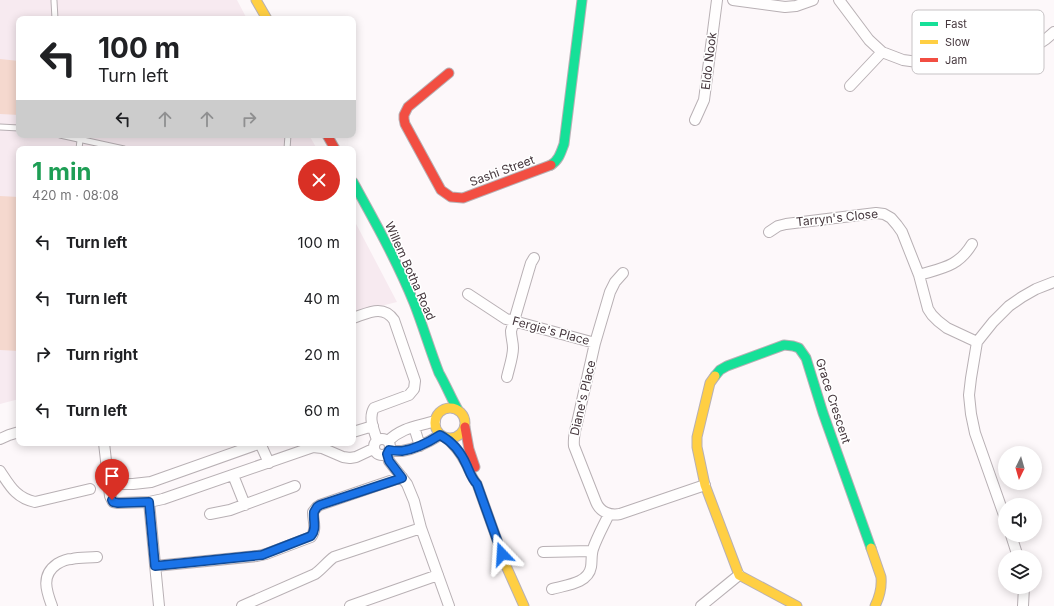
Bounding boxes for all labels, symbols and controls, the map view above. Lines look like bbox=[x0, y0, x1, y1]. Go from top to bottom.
legend bbox=[912, 10, 1044, 74]
text: Fast bbox=[945, 17, 967, 31]
text: 100 m bbox=[98, 31, 180, 65]
street label: Eldo Nook bbox=[698, 31, 720, 91]
icon: left bbox=[32, 32, 84, 84]
text: Slow bbox=[945, 35, 970, 49]
text: Jam bbox=[945, 53, 967, 67]
text: Turn left bbox=[98, 65, 168, 86]
icon: left bbox=[112, 108, 134, 130]
icon: ahead bbox=[154, 108, 176, 130]
icon: ahead bbox=[196, 108, 218, 130]
icon: right bbox=[238, 108, 260, 130]
street label: Sashi Street bbox=[467, 152, 536, 189]
text: 1 min bbox=[32, 157, 91, 186]
button: close bbox=[298, 159, 340, 201]
text: 420 m · 08:08 bbox=[32, 187, 119, 203]
street label: Tarryn's Close bbox=[795, 206, 879, 229]
street label: Willem Botha Road bbox=[382, 219, 439, 323]
icon: left bbox=[32, 231, 54, 253]
text: Turn left bbox=[66, 233, 127, 252]
text: 100 m bbox=[298, 233, 340, 252]
icon: left bbox=[32, 287, 54, 309]
text: Turn left bbox=[66, 289, 127, 308]
text: 40 m bbox=[303, 289, 340, 308]
street label: Fergie's Place bbox=[511, 313, 591, 348]
icon: right bbox=[32, 343, 54, 365]
text: Turn right bbox=[66, 345, 138, 364]
text: 20 m bbox=[304, 345, 340, 364]
street label: Grace Crescent bbox=[813, 356, 854, 445]
street label: Diane's Place bbox=[567, 359, 598, 437]
icon: left bbox=[32, 399, 54, 421]
text: Turn left bbox=[66, 401, 127, 420]
text: 60 m bbox=[304, 401, 340, 420]
north arrow bbox=[998, 446, 1042, 490]
map controls bbox=[998, 446, 1042, 594]
pin bbox=[95, 459, 129, 500]
icon: arrive bbox=[101, 465, 123, 487]
button: sound bbox=[998, 498, 1042, 542]
position arrow bbox=[481, 533, 523, 575]
button: layers bbox=[998, 550, 1042, 594]

